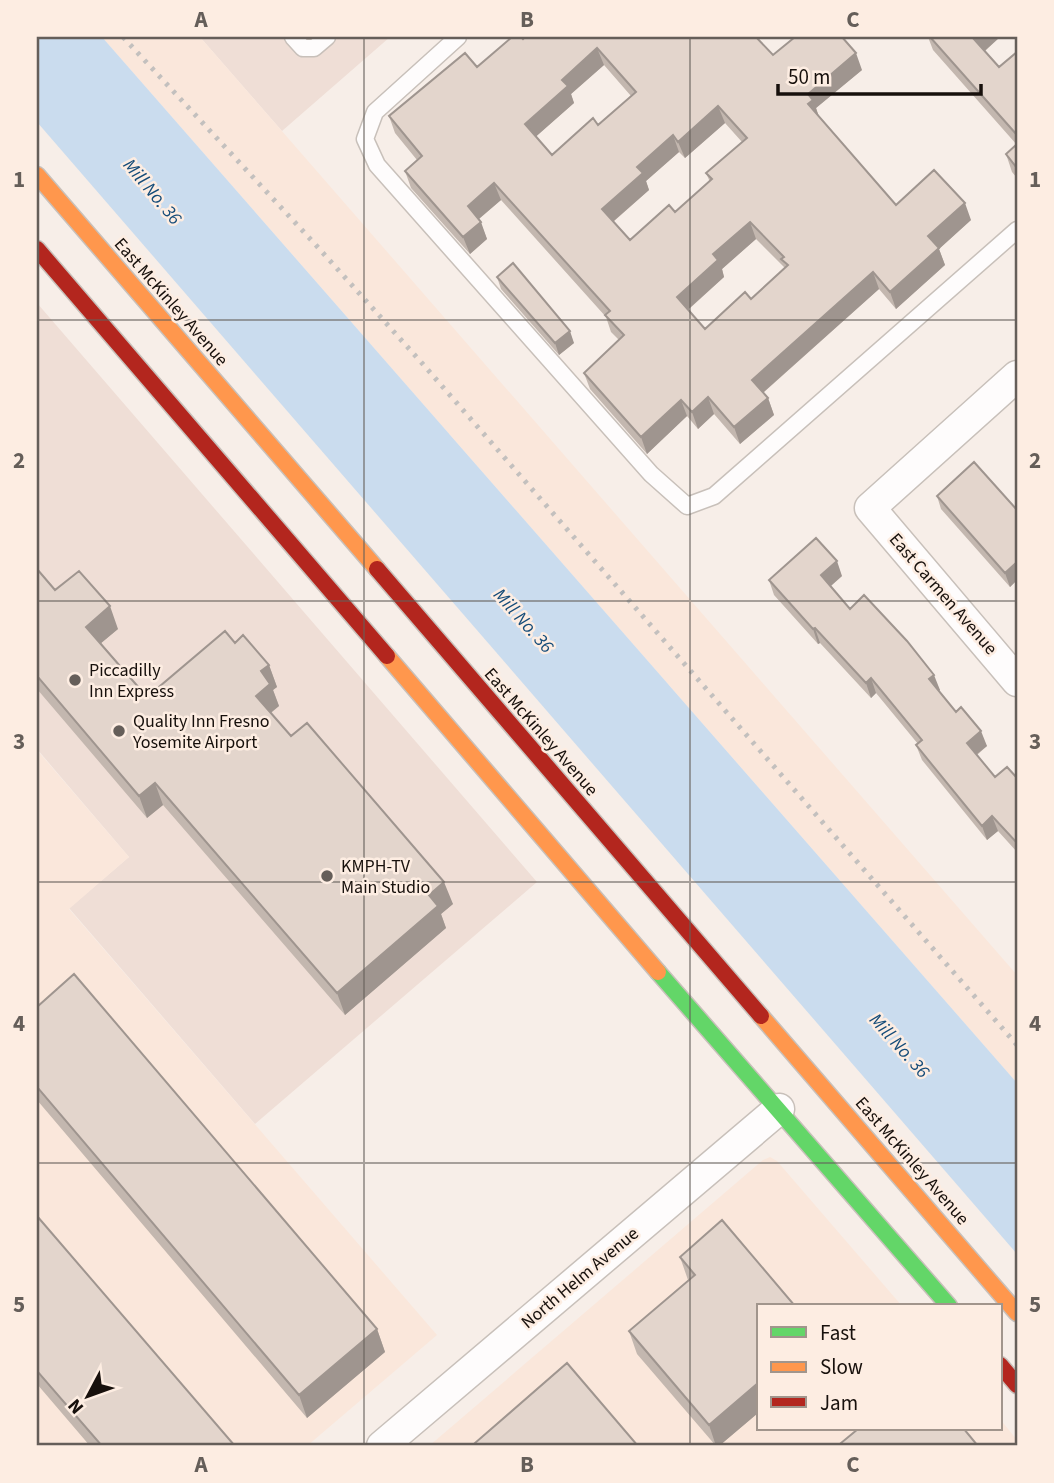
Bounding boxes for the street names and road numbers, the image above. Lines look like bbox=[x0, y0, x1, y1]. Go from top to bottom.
street label: East McKinley Avenue bbox=[108, 232, 234, 372]
street label: East Carmen Avenue bbox=[883, 528, 1003, 660]
street label: East McKinley Avenue bbox=[478, 662, 604, 802]
street label: East McKinley Avenue bbox=[849, 1091, 975, 1231]
street label: North Helm Avenue bbox=[516, 1221, 644, 1335]

